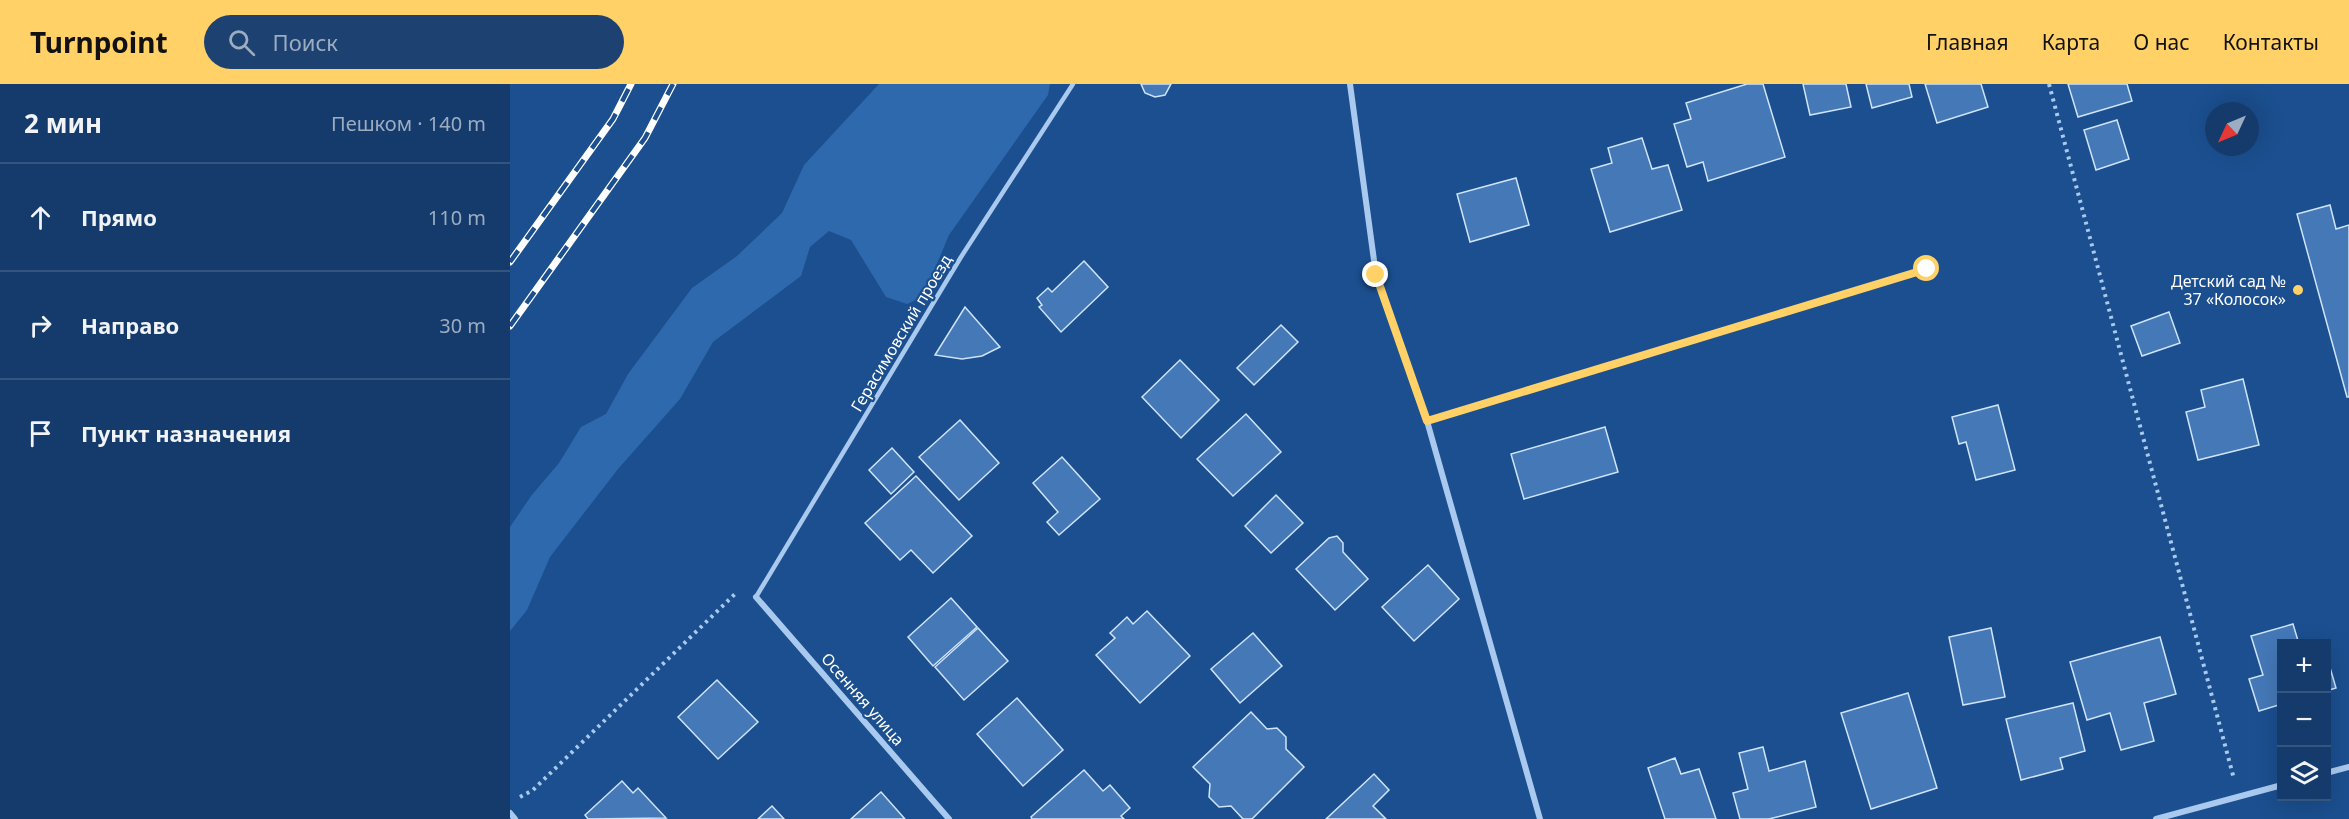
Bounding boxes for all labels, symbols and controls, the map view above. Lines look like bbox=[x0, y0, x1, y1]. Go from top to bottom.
search box bbox=[204, 15, 624, 69]
text: Turnpoint bbox=[30, 23, 168, 61]
icon: search bbox=[225, 26, 258, 59]
text: Поиск bbox=[273, 27, 338, 57]
text: Главная bbox=[1926, 28, 2009, 56]
text: Карта bbox=[2042, 28, 2100, 56]
text: О нас bbox=[2133, 28, 2190, 56]
text: Контакты bbox=[2223, 28, 2319, 56]
north arrow bbox=[2205, 102, 2259, 156]
text: 2 мин bbox=[24, 105, 102, 141]
text: Пешком · 140 m bbox=[331, 110, 486, 137]
icon: ahead bbox=[24, 201, 57, 234]
text: Прямо bbox=[81, 202, 157, 232]
text: 110 m bbox=[428, 204, 486, 231]
street label: Герасимовский проезд bbox=[845, 250, 957, 415]
route start bbox=[1913, 255, 1939, 281]
route end bbox=[1362, 261, 1388, 287]
place label: Детский сад № 37 «Колосок» bbox=[2171, 270, 2286, 310]
marker: Детский сад № 37 «Колосок» bbox=[2291, 283, 2305, 297]
icon: right bbox=[24, 309, 57, 342]
text: Направо bbox=[81, 310, 179, 340]
text: 30 m bbox=[439, 312, 486, 339]
icon: arrive bbox=[24, 417, 57, 450]
text: Пункт назначения bbox=[81, 418, 291, 448]
map controls bbox=[2277, 639, 2331, 801]
button: + bbox=[2277, 639, 2331, 693]
street label: Осенняя улица bbox=[817, 648, 909, 750]
button: − bbox=[2277, 693, 2331, 747]
button: layers bbox=[2277, 747, 2331, 801]

